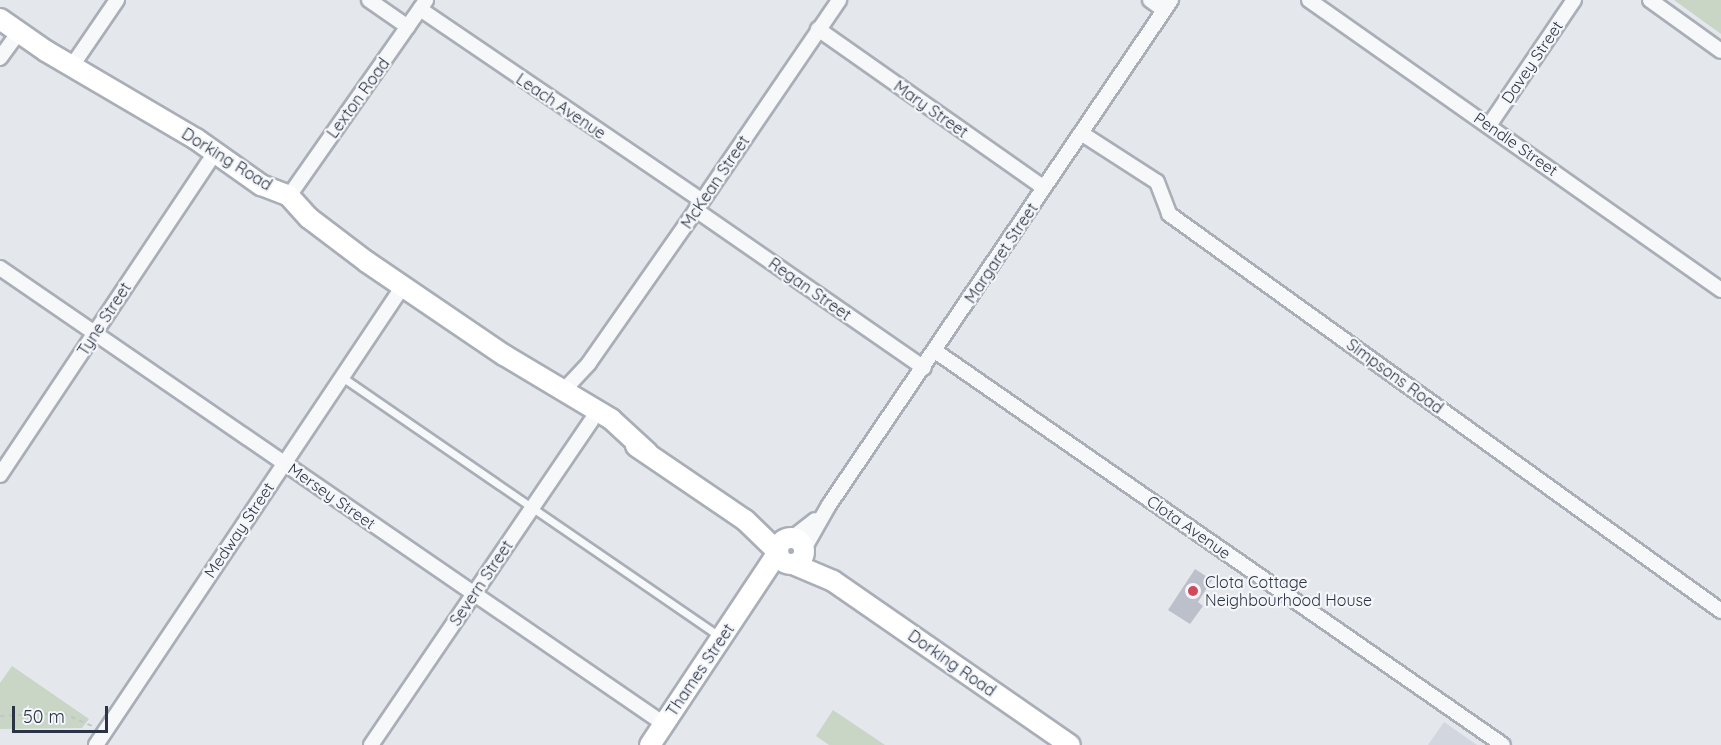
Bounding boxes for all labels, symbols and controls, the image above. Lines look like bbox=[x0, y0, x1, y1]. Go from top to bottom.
street label: Davey Street bbox=[1497, 17, 1567, 107]
street label: Lexton Road bbox=[323, 54, 393, 142]
street label: Leach Avenue bbox=[513, 69, 609, 143]
street label: Mary Street bbox=[890, 76, 972, 142]
street label: Pendle Street bbox=[1470, 108, 1562, 180]
street label: Dorking Road bbox=[178, 124, 276, 194]
street label: McKean Street bbox=[677, 132, 753, 232]
street label: Margaret Street bbox=[960, 199, 1042, 307]
street label: Regan Street bbox=[765, 253, 855, 325]
street label: Tyne Street bbox=[73, 279, 135, 359]
street label: Simpsons Road bbox=[1343, 335, 1447, 417]
street label: Mersey Street bbox=[285, 459, 379, 533]
street label: Medway Street bbox=[200, 479, 278, 581]
street label: Clota Avenue bbox=[1143, 491, 1235, 563]
street label: Severn Street bbox=[445, 537, 517, 629]
place label: Clota Cottage Neighbourhood House bbox=[1205, 572, 1372, 610]
marker: Clota Cottage Neighbourhood House bbox=[1186, 584, 1200, 598]
street label: Thames Street bbox=[662, 620, 738, 720]
street label: Dorking Road bbox=[904, 626, 1000, 700]
scale bar bbox=[15, 694, 111, 732]
text: 50 m bbox=[23, 705, 65, 728]

